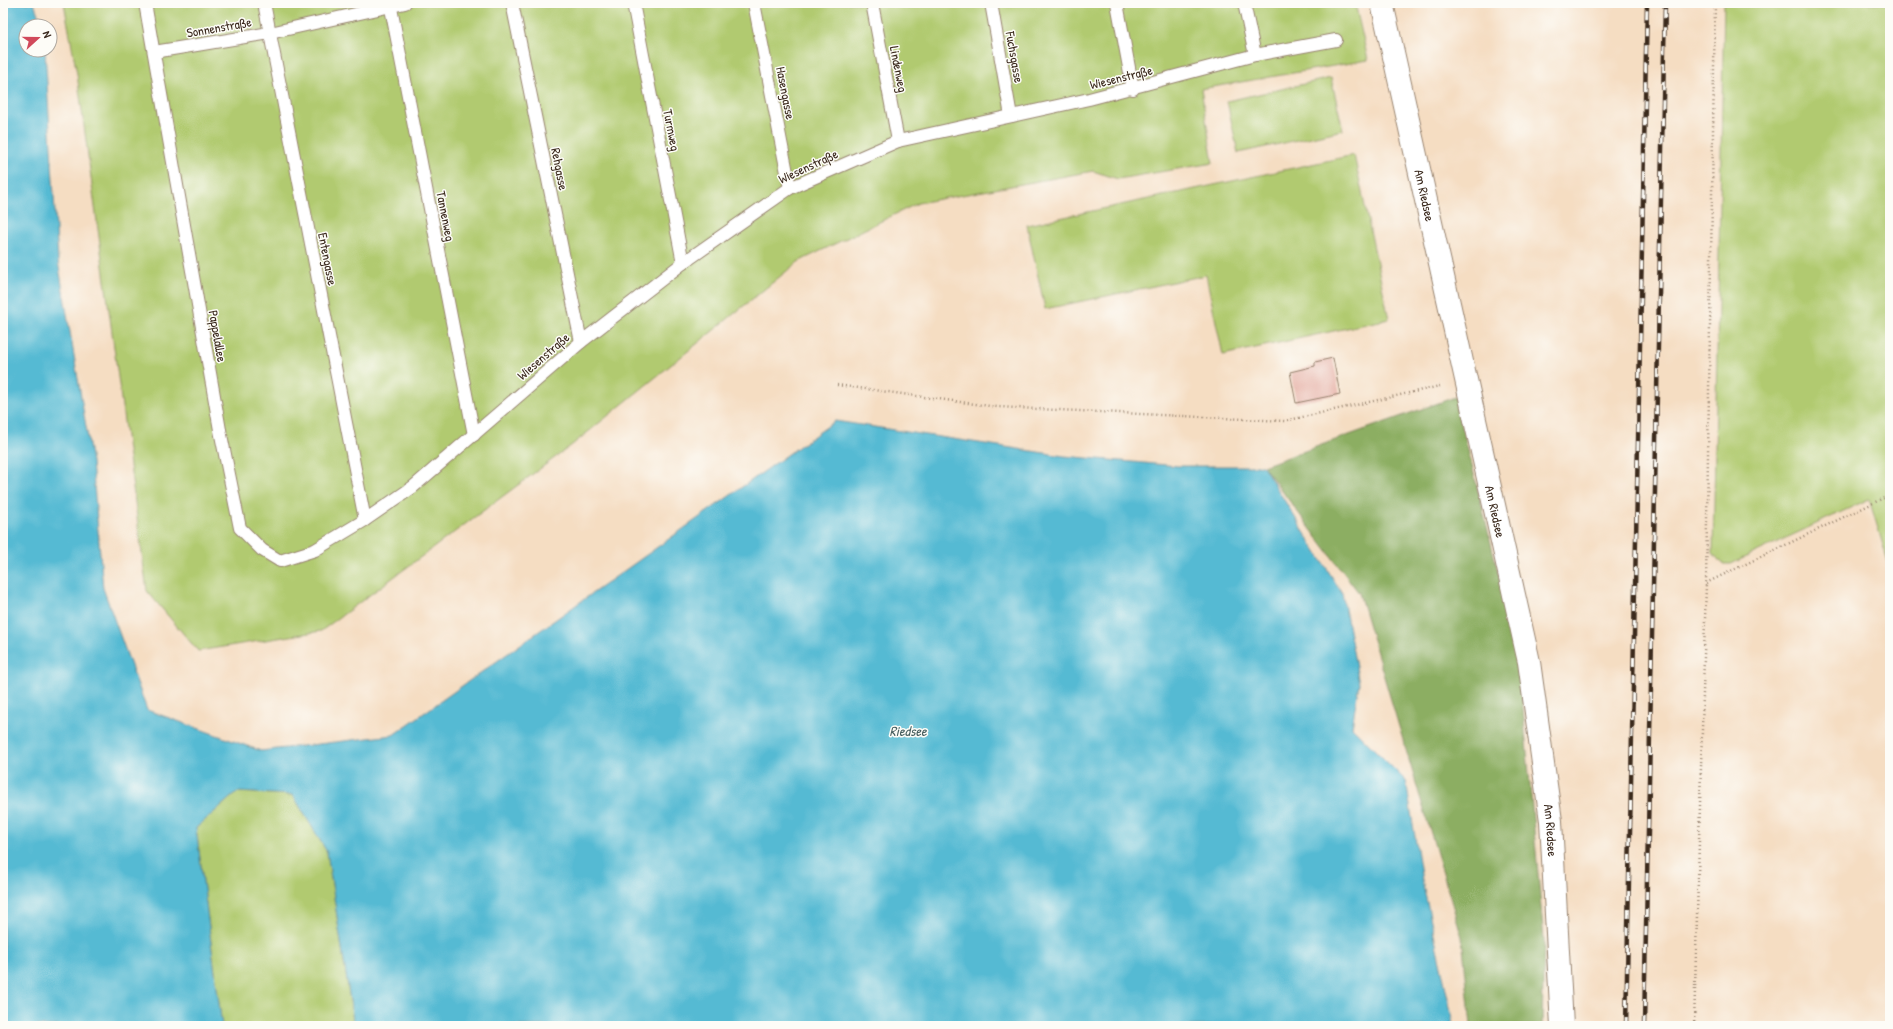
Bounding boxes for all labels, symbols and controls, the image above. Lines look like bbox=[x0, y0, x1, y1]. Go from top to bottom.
street label: Sonnenstraße bbox=[185, 12, 253, 42]
north arrow bbox=[18, 18, 58, 58]
text: N bbox=[40, 29, 55, 40]
street label: Fuchsgasse bbox=[1001, 29, 1028, 84]
street label: Lindenweg bbox=[886, 44, 912, 94]
street label: Wiesenstraße bbox=[1088, 61, 1154, 93]
street label: Hasengasse bbox=[772, 65, 800, 121]
street label: Turmweg bbox=[659, 108, 685, 153]
street label: Wiesenstraße bbox=[775, 144, 841, 188]
street label: Rehgasse bbox=[547, 146, 573, 192]
street label: Am Riedsee bbox=[1410, 168, 1439, 223]
street label: Tannenweg bbox=[432, 189, 460, 243]
street label: Entengasse bbox=[314, 231, 342, 287]
street label: Pappelallee bbox=[205, 309, 231, 363]
street label: Wiesenstraße bbox=[513, 328, 573, 384]
street label: Am Riedsee bbox=[1481, 484, 1510, 539]
water label: Riedsee bbox=[889, 721, 928, 740]
street label: Am Riedsee bbox=[1540, 803, 1562, 857]

